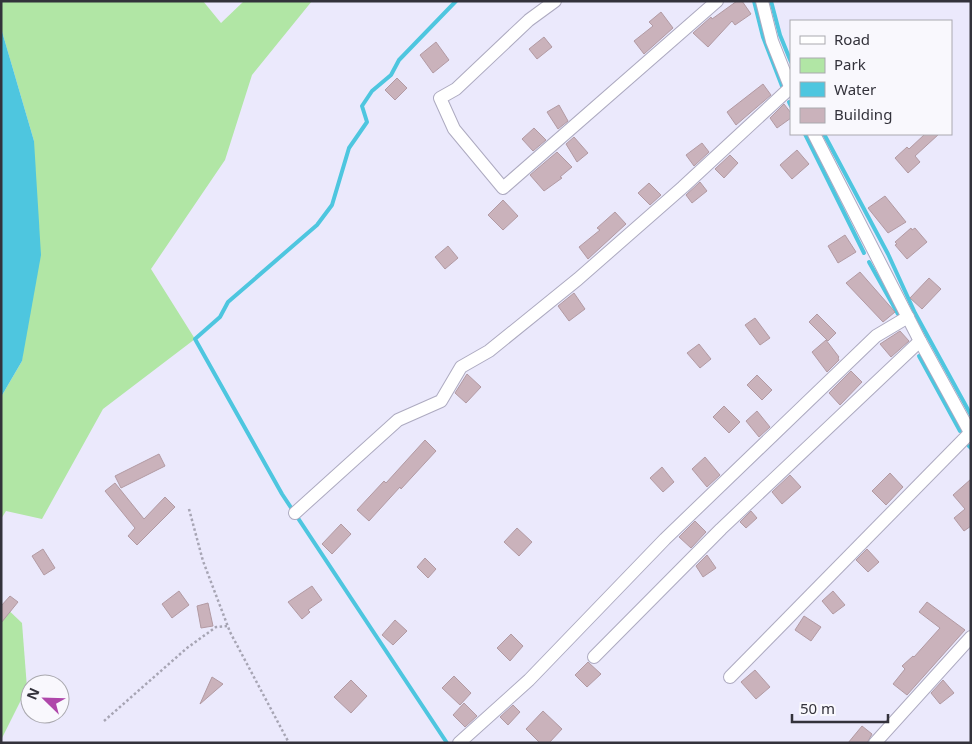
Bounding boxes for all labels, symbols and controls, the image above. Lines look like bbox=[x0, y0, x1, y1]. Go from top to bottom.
legend bbox=[790, 20, 952, 135]
text: Road bbox=[834, 29, 870, 49]
text: Park bbox=[834, 54, 866, 74]
text: Water bbox=[834, 79, 876, 99]
text: Building bbox=[834, 104, 892, 124]
north arrow bbox=[20, 674, 70, 724]
text: N bbox=[22, 685, 44, 703]
scale bar bbox=[792, 692, 888, 724]
text: 50 m bbox=[800, 698, 835, 718]

